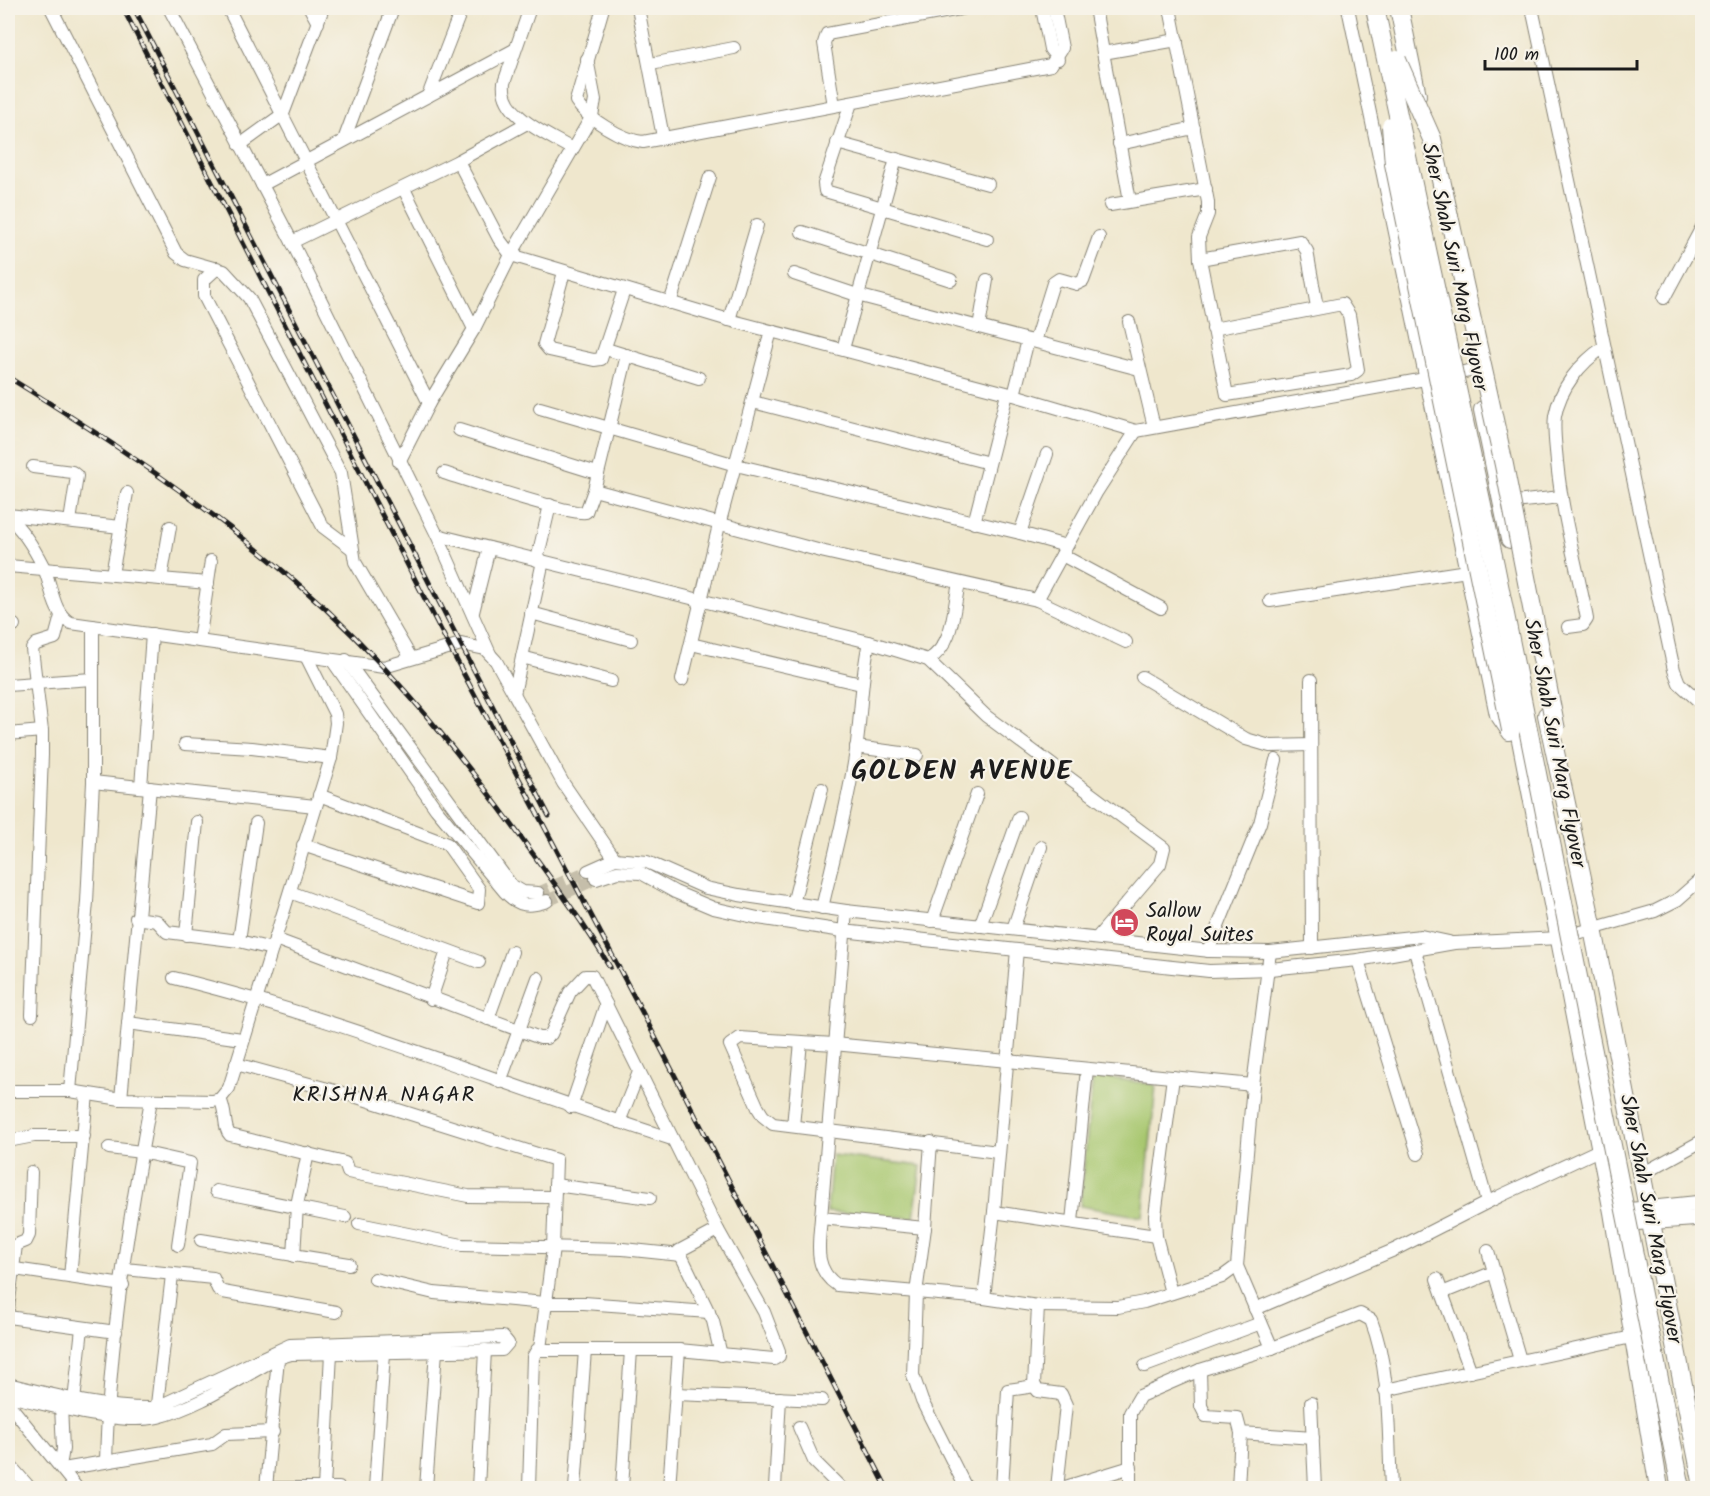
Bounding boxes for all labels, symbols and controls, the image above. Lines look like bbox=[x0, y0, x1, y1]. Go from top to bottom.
scale bar bbox=[1485, 33, 1636, 71]
text: 100 m bbox=[1494, 41, 1539, 70]
street label: Sher Shah Suri Marg Flyover bbox=[1412, 140, 1497, 395]
street label: Sher Shah Suri Marg Flyover bbox=[1514, 616, 1595, 871]
district label: GOLDEN AVENUE bbox=[851, 750, 1073, 793]
place label: Sallow Royal Suites bbox=[1146, 895, 1254, 952]
hotel icon: Sallow Royal Suites bbox=[1109, 907, 1141, 939]
district label: KRISHNA NAGAR bbox=[292, 1078, 476, 1113]
street label: Sher Shah Suri Marg Flyover bbox=[1610, 1092, 1691, 1347]

